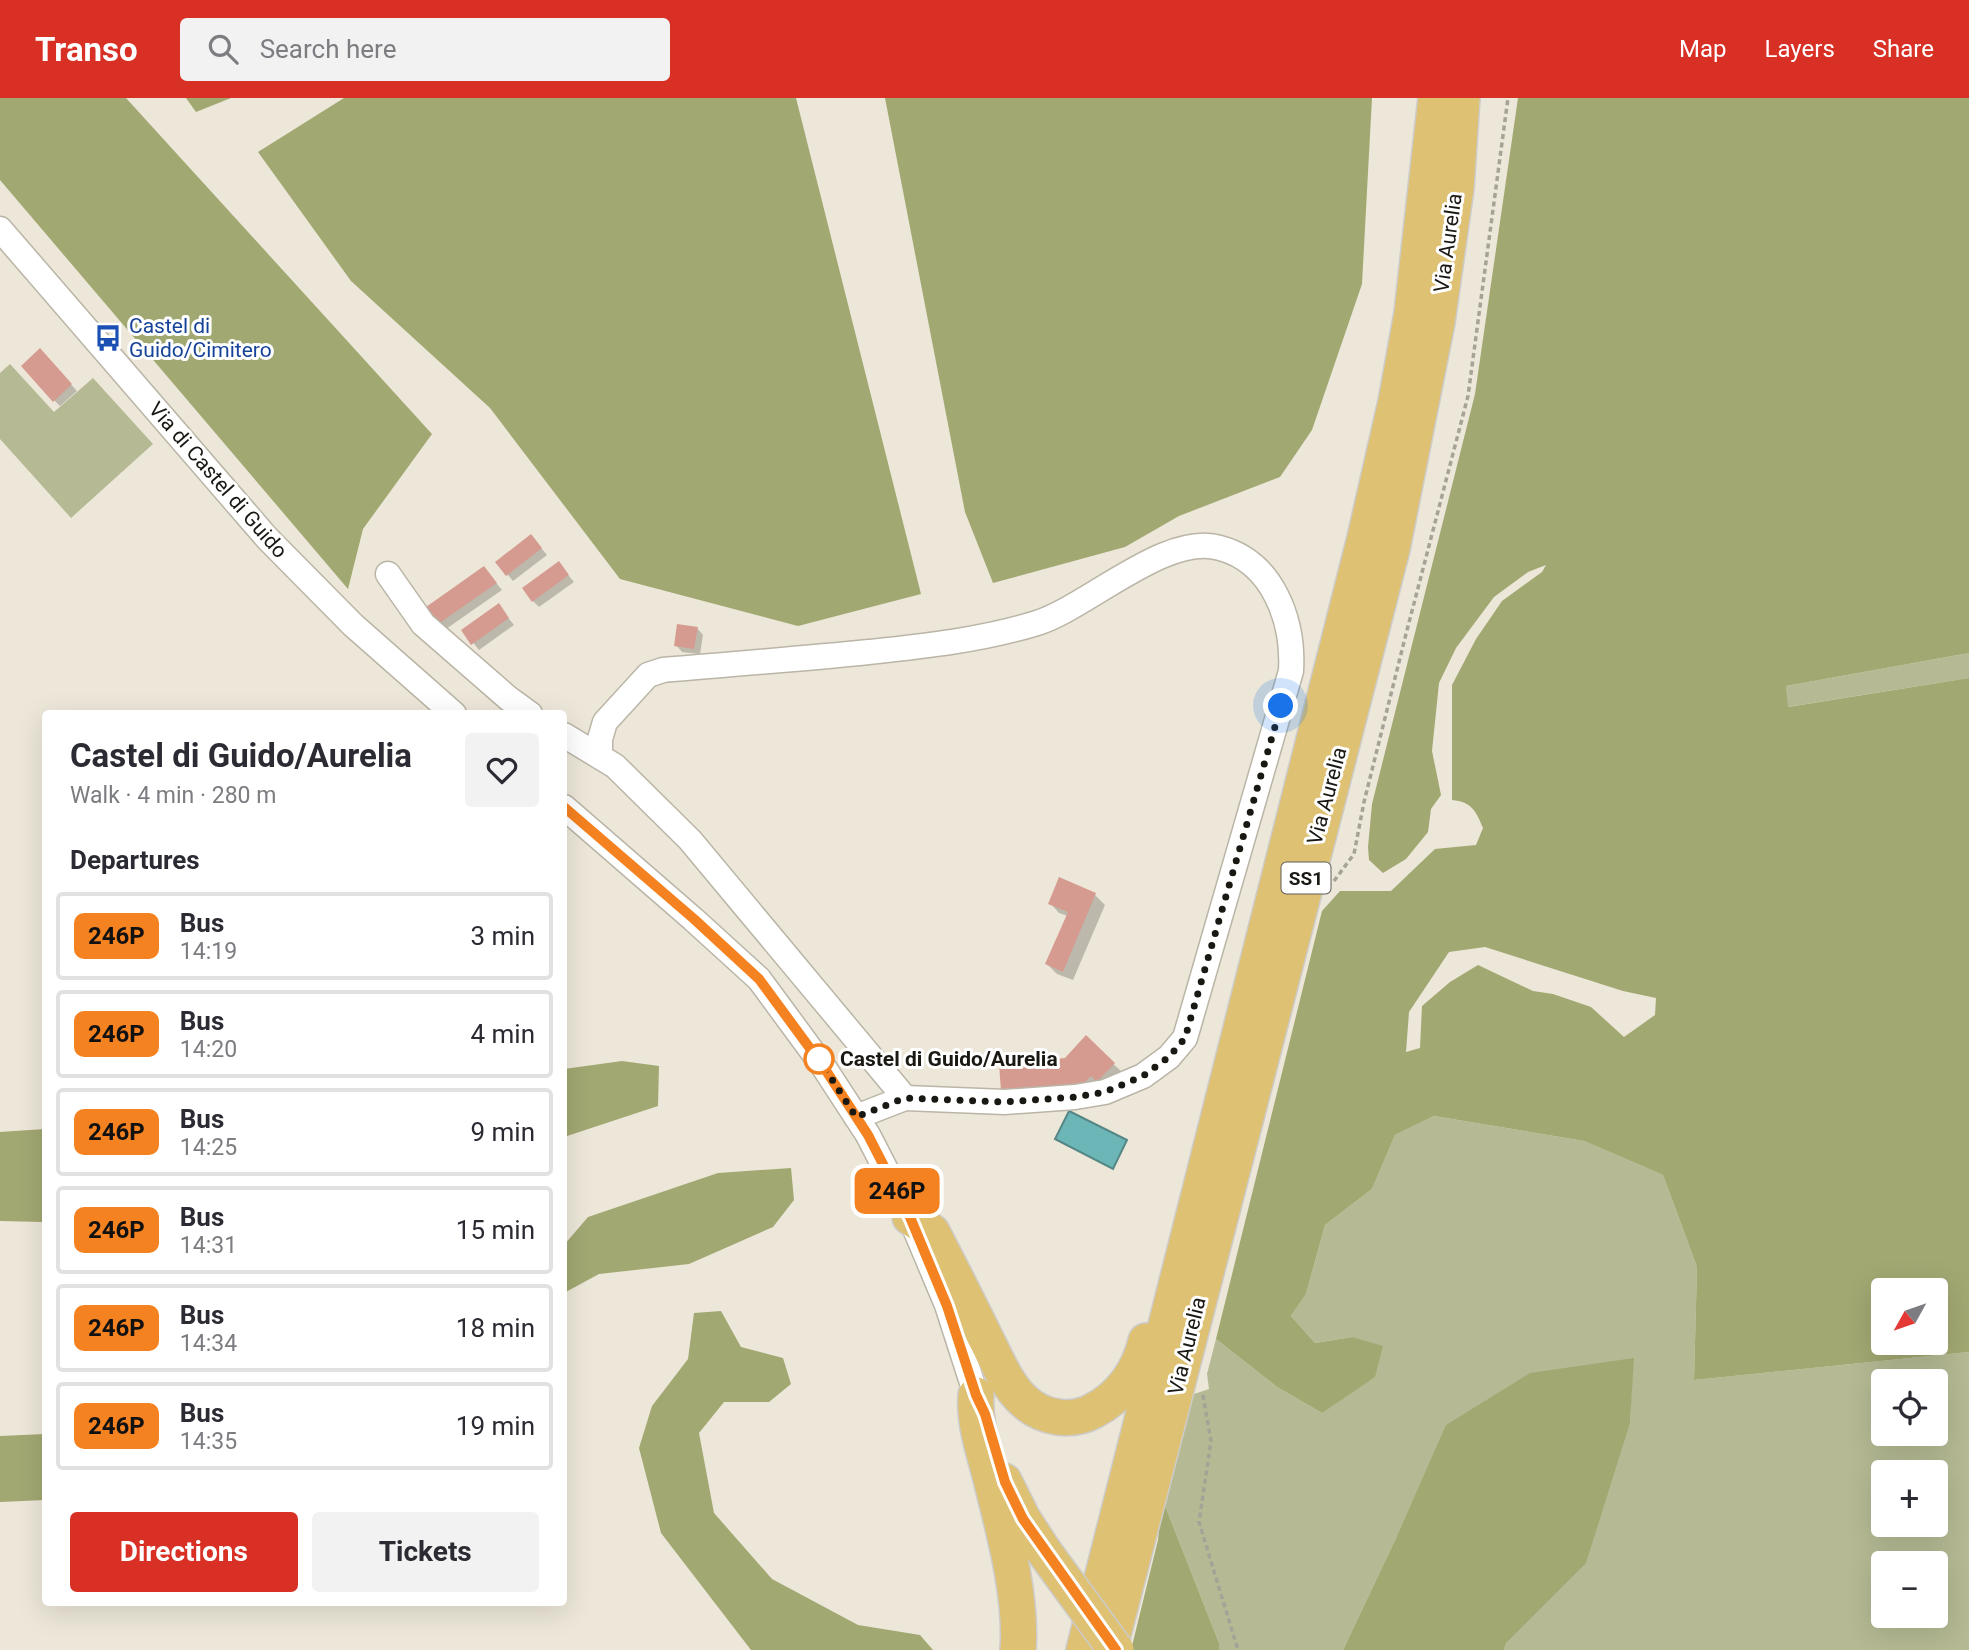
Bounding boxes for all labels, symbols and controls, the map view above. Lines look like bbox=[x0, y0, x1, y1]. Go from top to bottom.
search box bbox=[180, 18, 670, 81]
text: Transo bbox=[35, 30, 138, 69]
icon: search bbox=[204, 30, 242, 68]
text: Search here bbox=[260, 34, 396, 64]
text: Map bbox=[1679, 35, 1727, 63]
text: Layers bbox=[1765, 35, 1835, 63]
text: Share bbox=[1873, 35, 1934, 63]
street label: Via Aurelia bbox=[1429, 192, 1467, 294]
place label: Castel di Guido/Cimitero bbox=[129, 314, 272, 362]
bus stop icon: Castel di Guido/Cimitero bbox=[93, 323, 123, 353]
street label: Via di Castel di Guido bbox=[144, 397, 292, 563]
your location bbox=[1263, 688, 1298, 723]
button: heart bbox=[465, 733, 539, 807]
text: Castel di Guido/Aurelia bbox=[70, 736, 412, 775]
street label: Via Aurelia bbox=[1302, 745, 1352, 847]
text: Walk · 4 min · 280 m bbox=[70, 782, 276, 809]
text: Departures bbox=[70, 845, 200, 875]
road number: SS1 bbox=[1282, 862, 1330, 894]
text: Bus bbox=[180, 908, 224, 938]
text: 3 min bbox=[470, 921, 535, 951]
text: 246P bbox=[88, 922, 145, 950]
text: 14:19 bbox=[180, 938, 237, 965]
text: Bus bbox=[180, 1006, 224, 1036]
text: 4 min bbox=[470, 1019, 535, 1049]
text: 246P bbox=[88, 1020, 145, 1048]
text: 14:20 bbox=[180, 1036, 237, 1063]
marker: Castel di Guido/Aurelia bbox=[804, 1044, 834, 1074]
place label: Castel di Guido/Aurelia bbox=[840, 1047, 1058, 1071]
text: Bus bbox=[180, 1104, 224, 1134]
text: 9 min bbox=[470, 1117, 535, 1147]
text: 246P bbox=[88, 1118, 145, 1146]
text: 14:25 bbox=[180, 1134, 237, 1161]
line badge: 246P bbox=[848, 1168, 946, 1214]
text: 246P bbox=[869, 1177, 925, 1205]
text: Bus bbox=[180, 1202, 224, 1232]
text: 15 min bbox=[456, 1215, 535, 1245]
text: 246P bbox=[88, 1216, 145, 1244]
text: 14:31 bbox=[180, 1232, 237, 1259]
north arrow bbox=[1871, 1278, 1948, 1354]
map controls bbox=[1871, 1278, 1948, 1628]
street label: Via Aurelia bbox=[1163, 1295, 1211, 1397]
text: Bus bbox=[180, 1300, 224, 1330]
text: 18 min bbox=[456, 1313, 535, 1343]
text: 246P bbox=[88, 1314, 145, 1342]
text: 14:34 bbox=[180, 1330, 237, 1357]
button: locate bbox=[1871, 1369, 1948, 1446]
text: Bus bbox=[180, 1398, 224, 1428]
text: 19 min bbox=[456, 1411, 535, 1441]
text: 246P bbox=[88, 1412, 145, 1440]
text: 14:35 bbox=[180, 1428, 237, 1455]
button: + bbox=[1871, 1460, 1948, 1537]
button: Directions bbox=[70, 1512, 298, 1592]
button: Tickets bbox=[312, 1512, 539, 1592]
button: − bbox=[1871, 1551, 1948, 1628]

